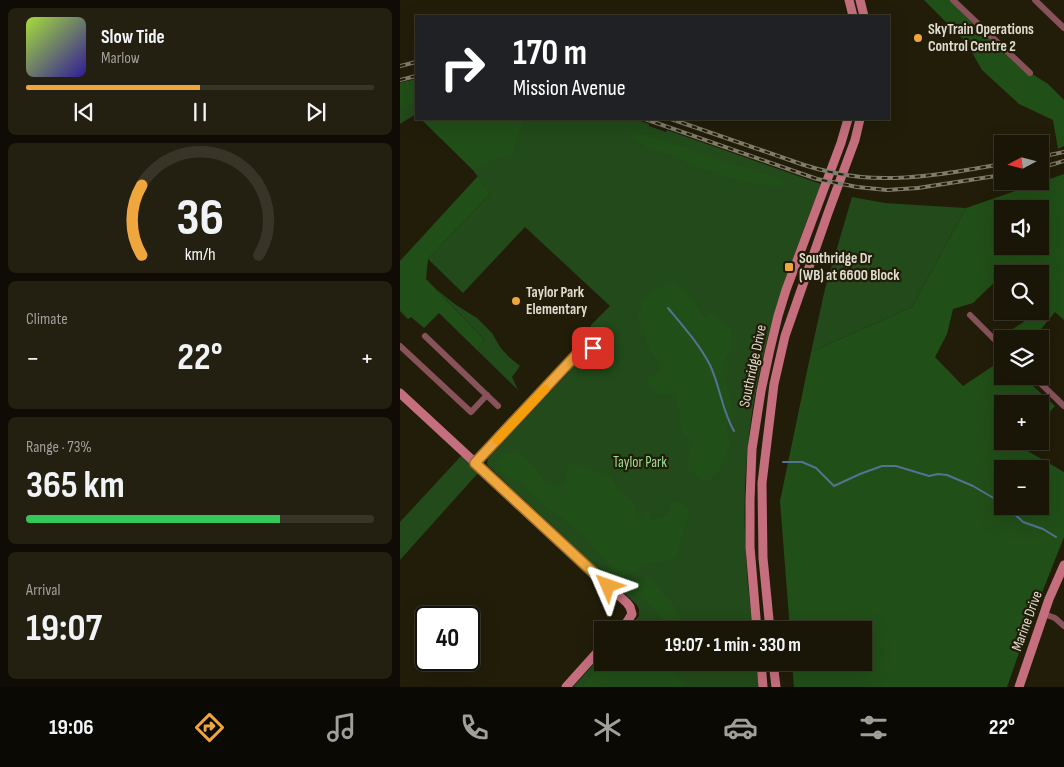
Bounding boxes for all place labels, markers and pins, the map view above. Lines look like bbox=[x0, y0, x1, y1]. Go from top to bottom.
place label: SkyTrain Operations Control Centre 2 bbox=[928, 20, 1034, 56]
marker: SkyTrain Operations Control Centre 2 bbox=[912, 32, 924, 44]
place label: Southridge Dr (WB) at 6600 Block bbox=[799, 249, 900, 285]
marker: Southridge Dr (WB) at 6600 Block bbox=[783, 261, 795, 273]
place label: Taylor Park Elementary bbox=[526, 283, 588, 319]
marker: Taylor Park Elementary bbox=[510, 295, 522, 307]
pin bbox=[572, 327, 614, 369]

